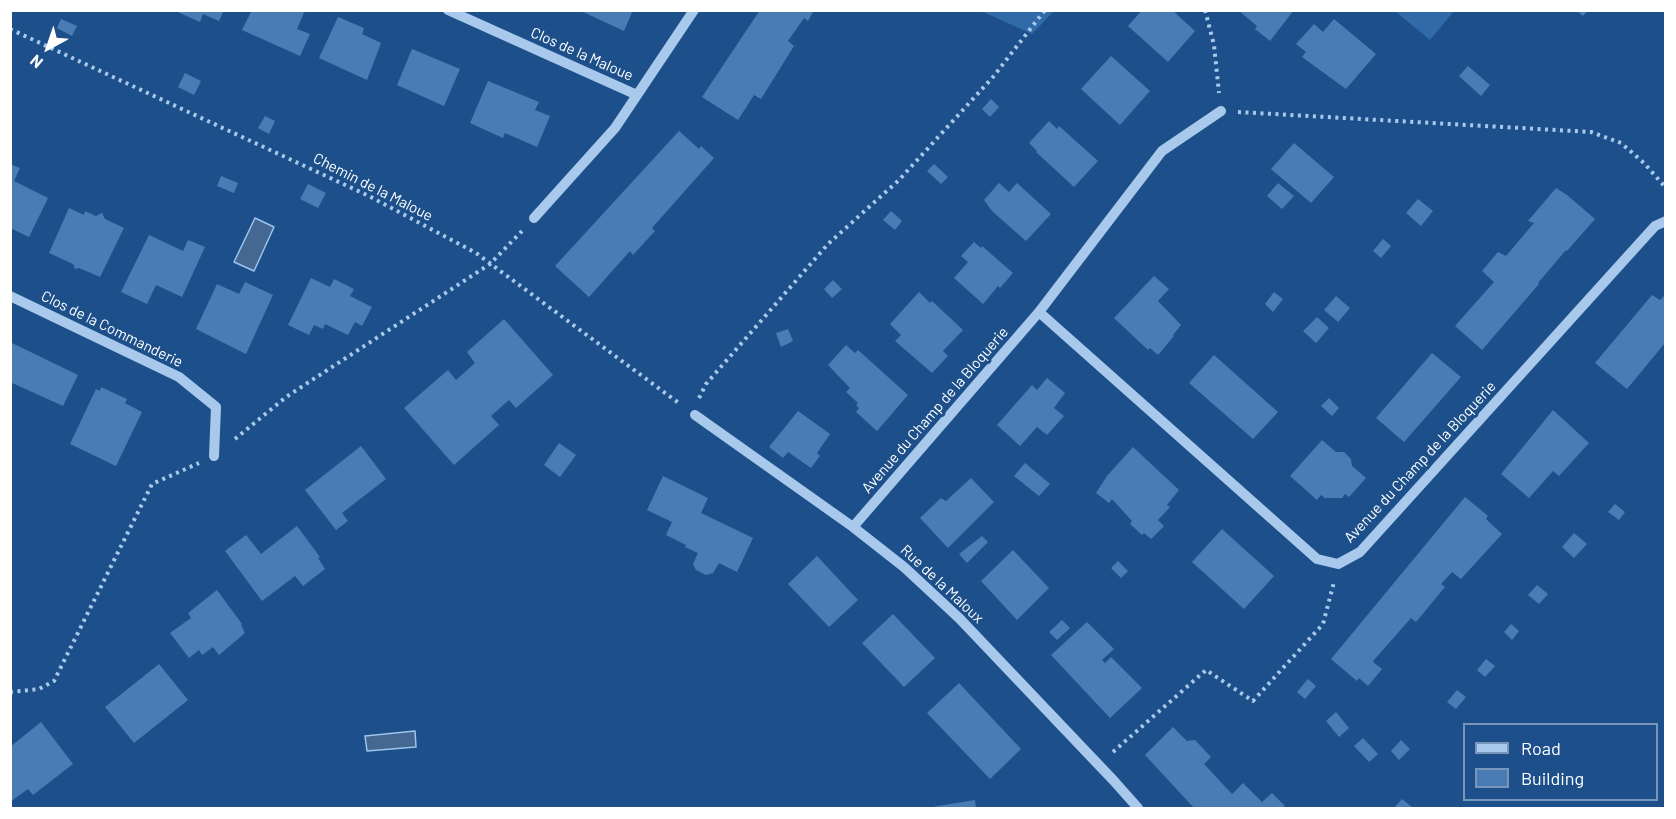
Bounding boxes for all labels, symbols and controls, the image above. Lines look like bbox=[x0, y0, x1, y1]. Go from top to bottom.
north arrow bbox=[18, 18, 78, 78]
street label: Clos de la Maloue bbox=[528, 23, 636, 85]
text: N bbox=[26, 51, 46, 73]
street label: Chemin de la Maloue bbox=[310, 149, 436, 225]
street label: Clos de la Commanderie bbox=[38, 287, 186, 371]
street label: Avenue du Champ de la Bloquerie bbox=[858, 323, 1012, 497]
street label: Avenue du Champ de la Bloquerie bbox=[1340, 377, 1500, 547]
street label: Rue de la Maloux bbox=[897, 541, 987, 627]
legend bbox=[1463, 723, 1658, 801]
text: Road bbox=[1521, 737, 1561, 759]
text: Building bbox=[1521, 767, 1584, 789]

